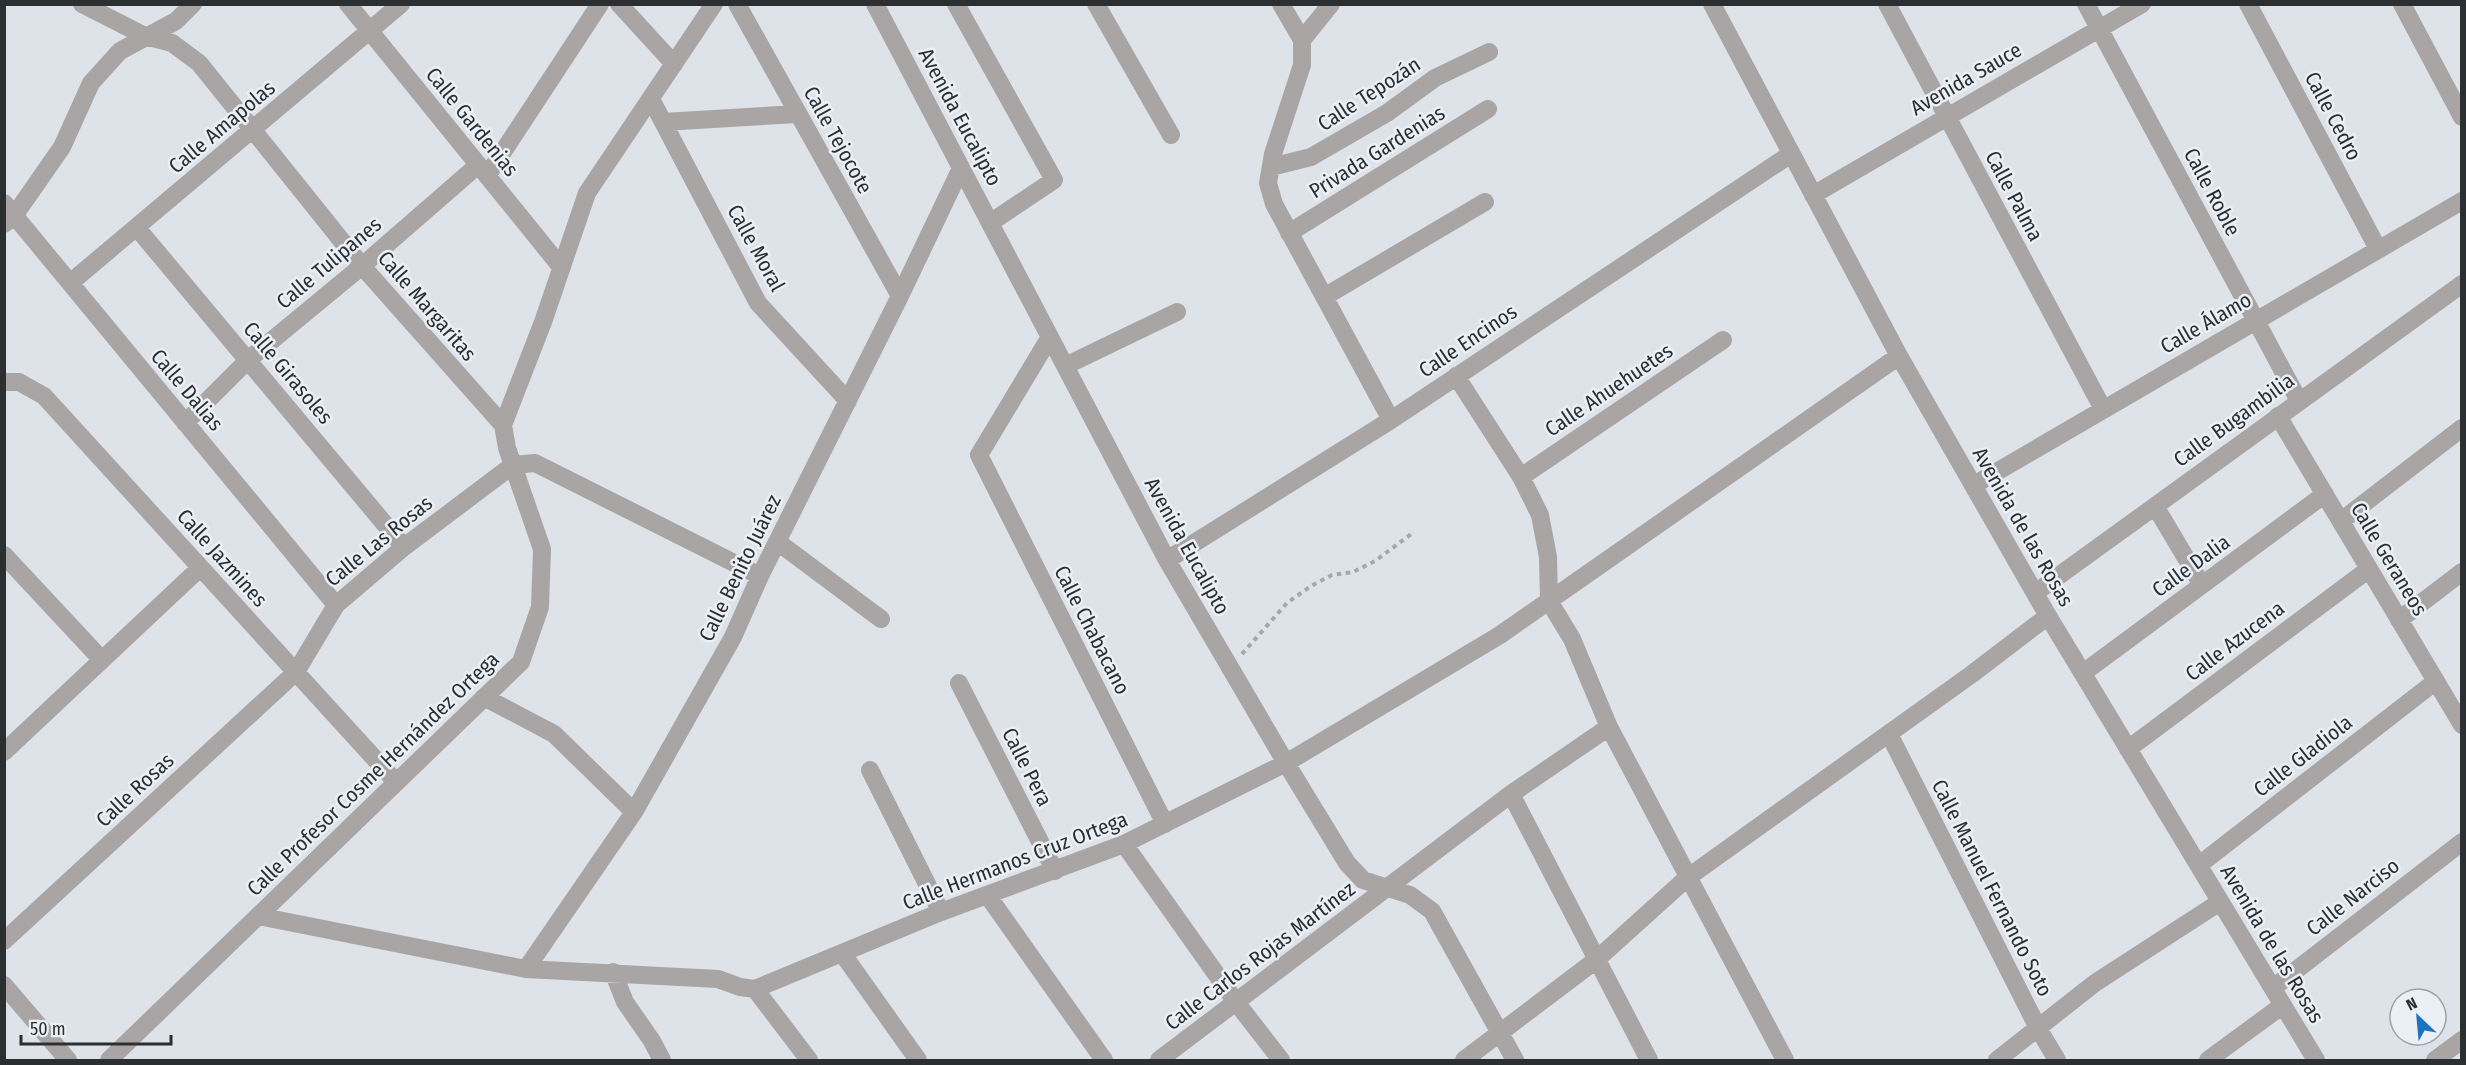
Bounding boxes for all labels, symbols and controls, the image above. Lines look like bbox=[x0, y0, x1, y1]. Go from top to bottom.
street label: Avenida Sauce bbox=[1906, 37, 2026, 121]
street label: Avenida Eucalipto bbox=[913, 44, 1007, 190]
street label: Calle Tepozán bbox=[1313, 51, 1425, 137]
street label: Calle Gardenias bbox=[420, 62, 524, 182]
street label: Calle Cedro bbox=[2299, 67, 2367, 165]
street label: Calle Amapolas bbox=[163, 75, 281, 179]
street label: Calle Tejocote bbox=[798, 82, 878, 198]
street label: Privada Gardenias bbox=[1304, 100, 1450, 204]
street label: Calle Roble bbox=[2178, 144, 2246, 240]
street label: Calle Palma bbox=[1979, 146, 2049, 246]
street label: Calle Moral bbox=[722, 200, 791, 296]
street label: Calle Tulipanes bbox=[271, 211, 387, 314]
street label: Calle Margaritas bbox=[372, 246, 482, 366]
street label: Calle Álamo bbox=[2156, 287, 2256, 359]
street label: Calle Encinos bbox=[1414, 299, 1522, 383]
street label: Calle Girasoles bbox=[238, 316, 338, 430]
street label: Calle Ahuehuetes bbox=[1540, 338, 1678, 442]
street label: Calle Dalias bbox=[145, 344, 229, 436]
street label: Calle Bugambilia bbox=[2169, 368, 2299, 472]
street label: Avenida de las Rosas bbox=[1967, 443, 2079, 611]
street label: Avenida Eucalipto bbox=[1139, 473, 1235, 619]
street label: Calle Las Rosas bbox=[320, 490, 438, 592]
street label: Calle Benito Juárez bbox=[693, 490, 787, 646]
street label: Calle Geraneos bbox=[2345, 498, 2433, 620]
street label: Calle Jazmines bbox=[171, 504, 273, 612]
street label: Calle Dalia bbox=[2147, 529, 2235, 603]
street label: Calle Chabacano bbox=[1048, 561, 1136, 699]
street label: Calle Azucena bbox=[2180, 595, 2290, 687]
street label: Calle Profesor Cosme Hernández Ortega bbox=[241, 646, 505, 902]
street label: Calle Gladiola bbox=[2249, 709, 2357, 803]
street label: Calle Pera bbox=[996, 723, 1058, 811]
street label: Calle Rosas bbox=[91, 747, 179, 833]
street label: Calle Manuel Fernando Soto bbox=[1926, 775, 2058, 1001]
street label: Calle Hermanos Cruz Ortega bbox=[899, 806, 1131, 916]
street label: Calle Narciso bbox=[2301, 853, 2405, 941]
street label: Avenida de las Rosas bbox=[2215, 860, 2329, 1028]
street label: Calle Carlos Rojas Martínez bbox=[1160, 876, 1360, 1036]
north arrow bbox=[2388, 987, 2448, 1047]
text: N bbox=[2403, 993, 2420, 1015]
scale bar bbox=[21, 1008, 171, 1046]
text: 50 m bbox=[30, 1018, 66, 1040]

